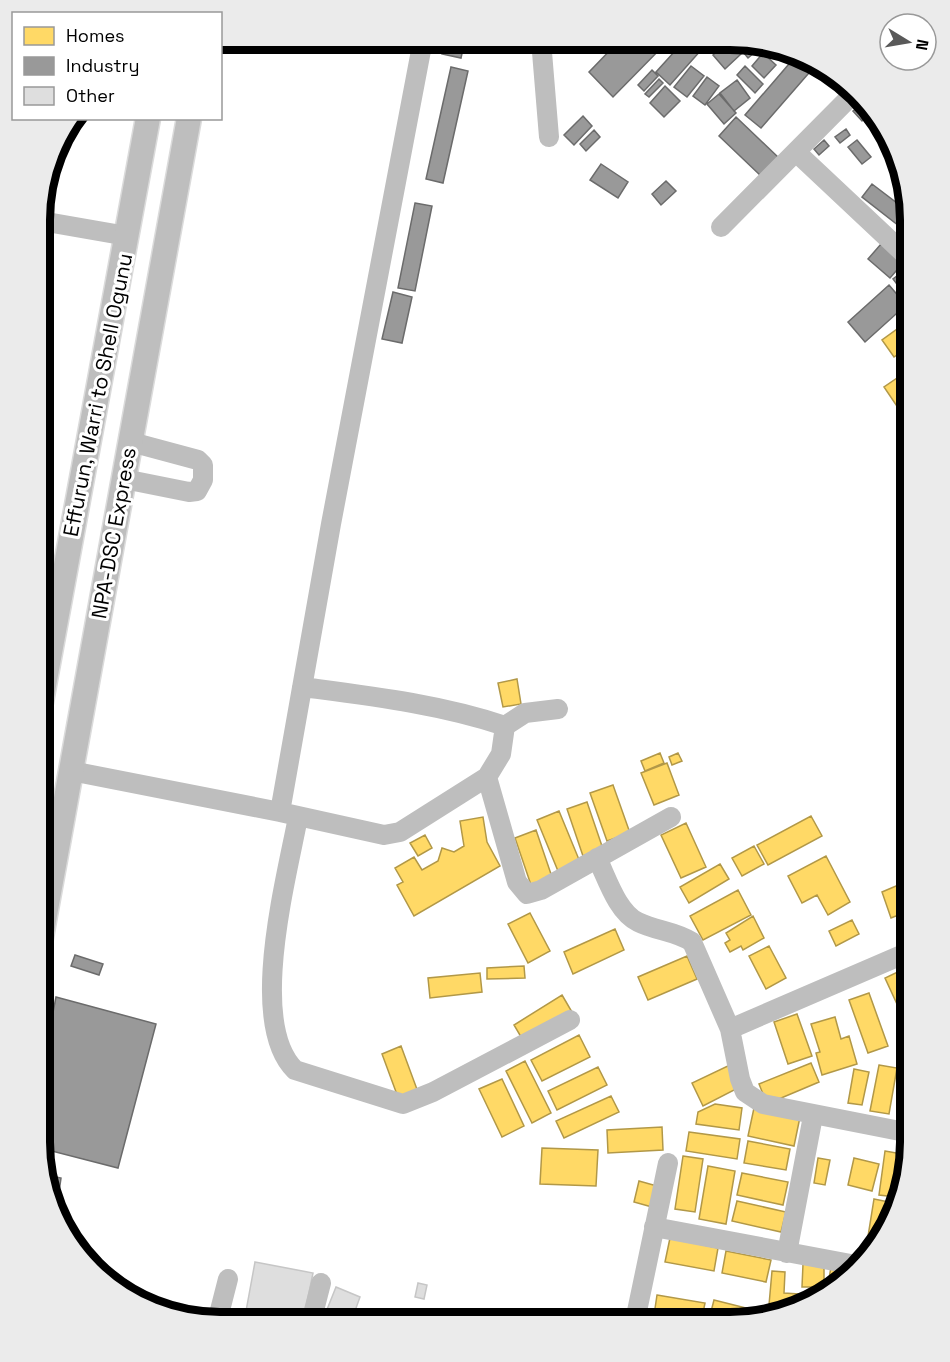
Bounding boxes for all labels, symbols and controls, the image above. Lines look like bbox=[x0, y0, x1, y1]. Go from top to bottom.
legend bbox=[12, 12, 222, 120]
north arrow bbox=[878, 12, 938, 72]
text: Homes bbox=[66, 24, 125, 47]
text: N bbox=[911, 37, 934, 52]
text: Industry bbox=[66, 54, 139, 77]
text: Other bbox=[66, 84, 115, 107]
street label: Effurun, Warri to Shell Ogunu bbox=[57, 251, 138, 539]
street label: NPA-DSC Express bbox=[85, 445, 142, 621]

